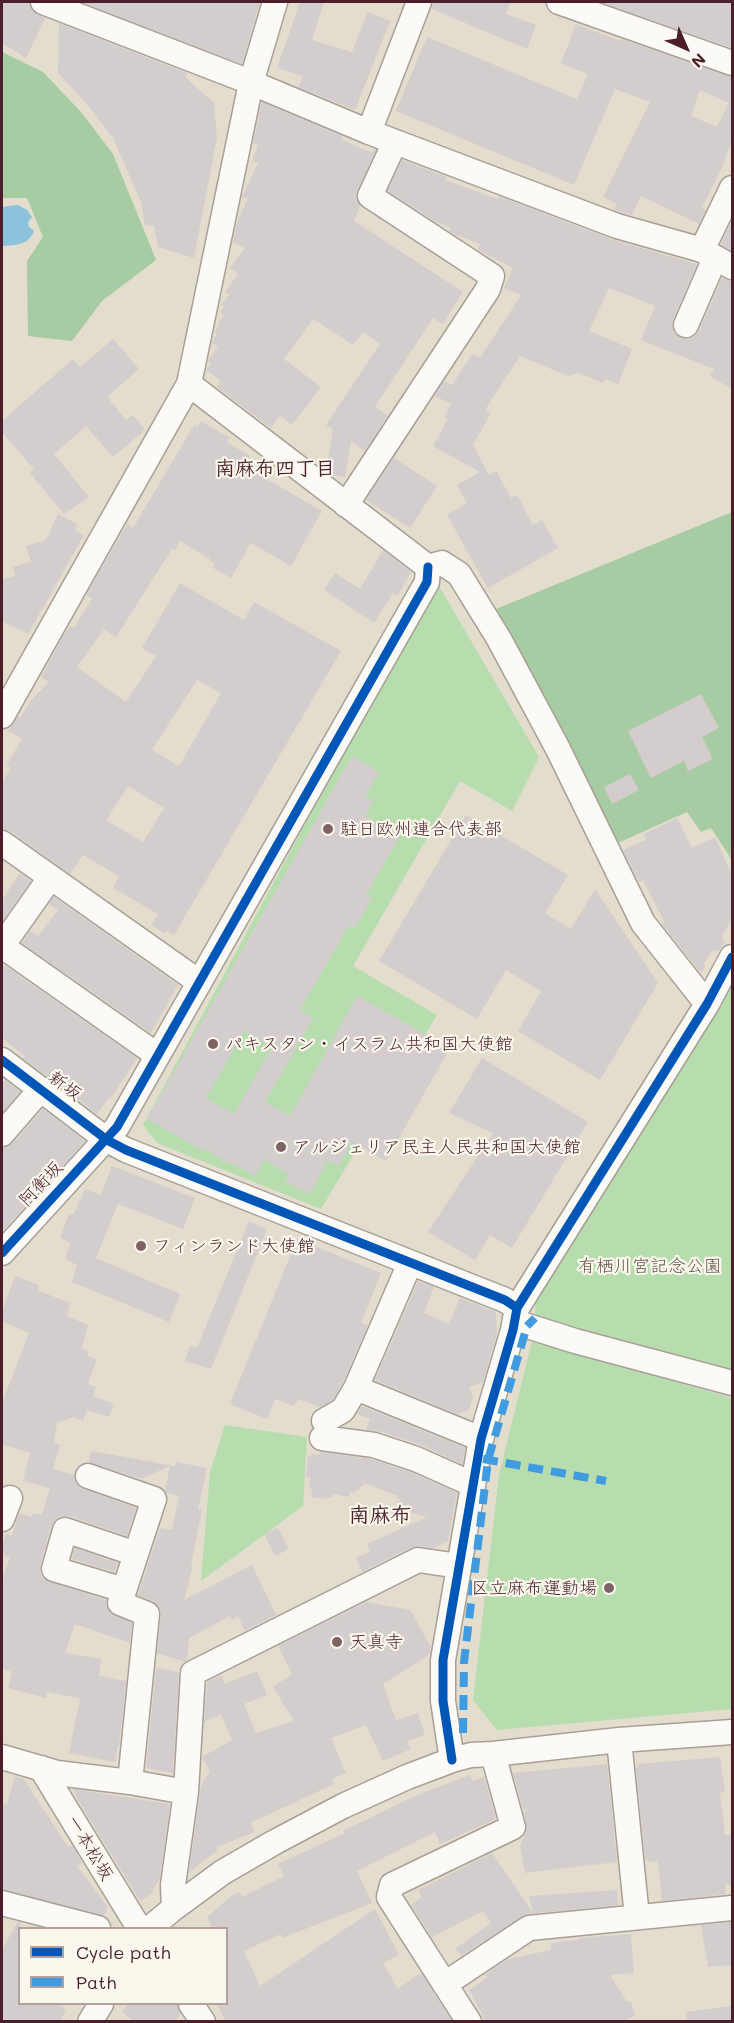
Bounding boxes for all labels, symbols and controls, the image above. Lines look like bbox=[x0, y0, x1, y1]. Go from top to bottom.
north arrow bbox=[656, 18, 716, 78]
text: N bbox=[687, 49, 711, 73]
district label: 南麻布四丁目 bbox=[215, 457, 335, 481]
place label: 駐日欧州連合代表部 bbox=[340, 818, 502, 840]
marker: 駐日欧州連合代表部 bbox=[321, 822, 335, 836]
place label: パキスタン・イスラム共和国大使館 bbox=[225, 1033, 513, 1055]
marker: パキスタン・イスラム共和国大使館 bbox=[206, 1037, 220, 1051]
street label: 新坂 bbox=[44, 1067, 86, 1105]
place label: アルジェリア民主人民共和国大使館 bbox=[293, 1136, 581, 1158]
marker: アルジェリア民主人民共和国大使館 bbox=[274, 1140, 288, 1154]
street label: 阿衡坂 bbox=[15, 1157, 67, 1211]
place label: フィンランド大使館 bbox=[153, 1235, 315, 1257]
marker: フィンランド大使館 bbox=[134, 1239, 148, 1253]
park label: 有栖川宮記念公園 bbox=[578, 1255, 722, 1277]
district label: 南麻布 bbox=[349, 1503, 411, 1529]
place label: 区立麻布運動場 bbox=[471, 1577, 597, 1599]
marker: 区立麻布運動場 bbox=[602, 1581, 616, 1595]
place label: 天真寺 bbox=[349, 1631, 403, 1653]
marker: 天真寺 bbox=[330, 1635, 344, 1649]
street label: 一本松坂 bbox=[62, 1812, 118, 1884]
legend bbox=[18, 1927, 228, 2005]
text: Cycle path bbox=[76, 1940, 171, 1964]
text: Path bbox=[76, 1970, 116, 1994]

